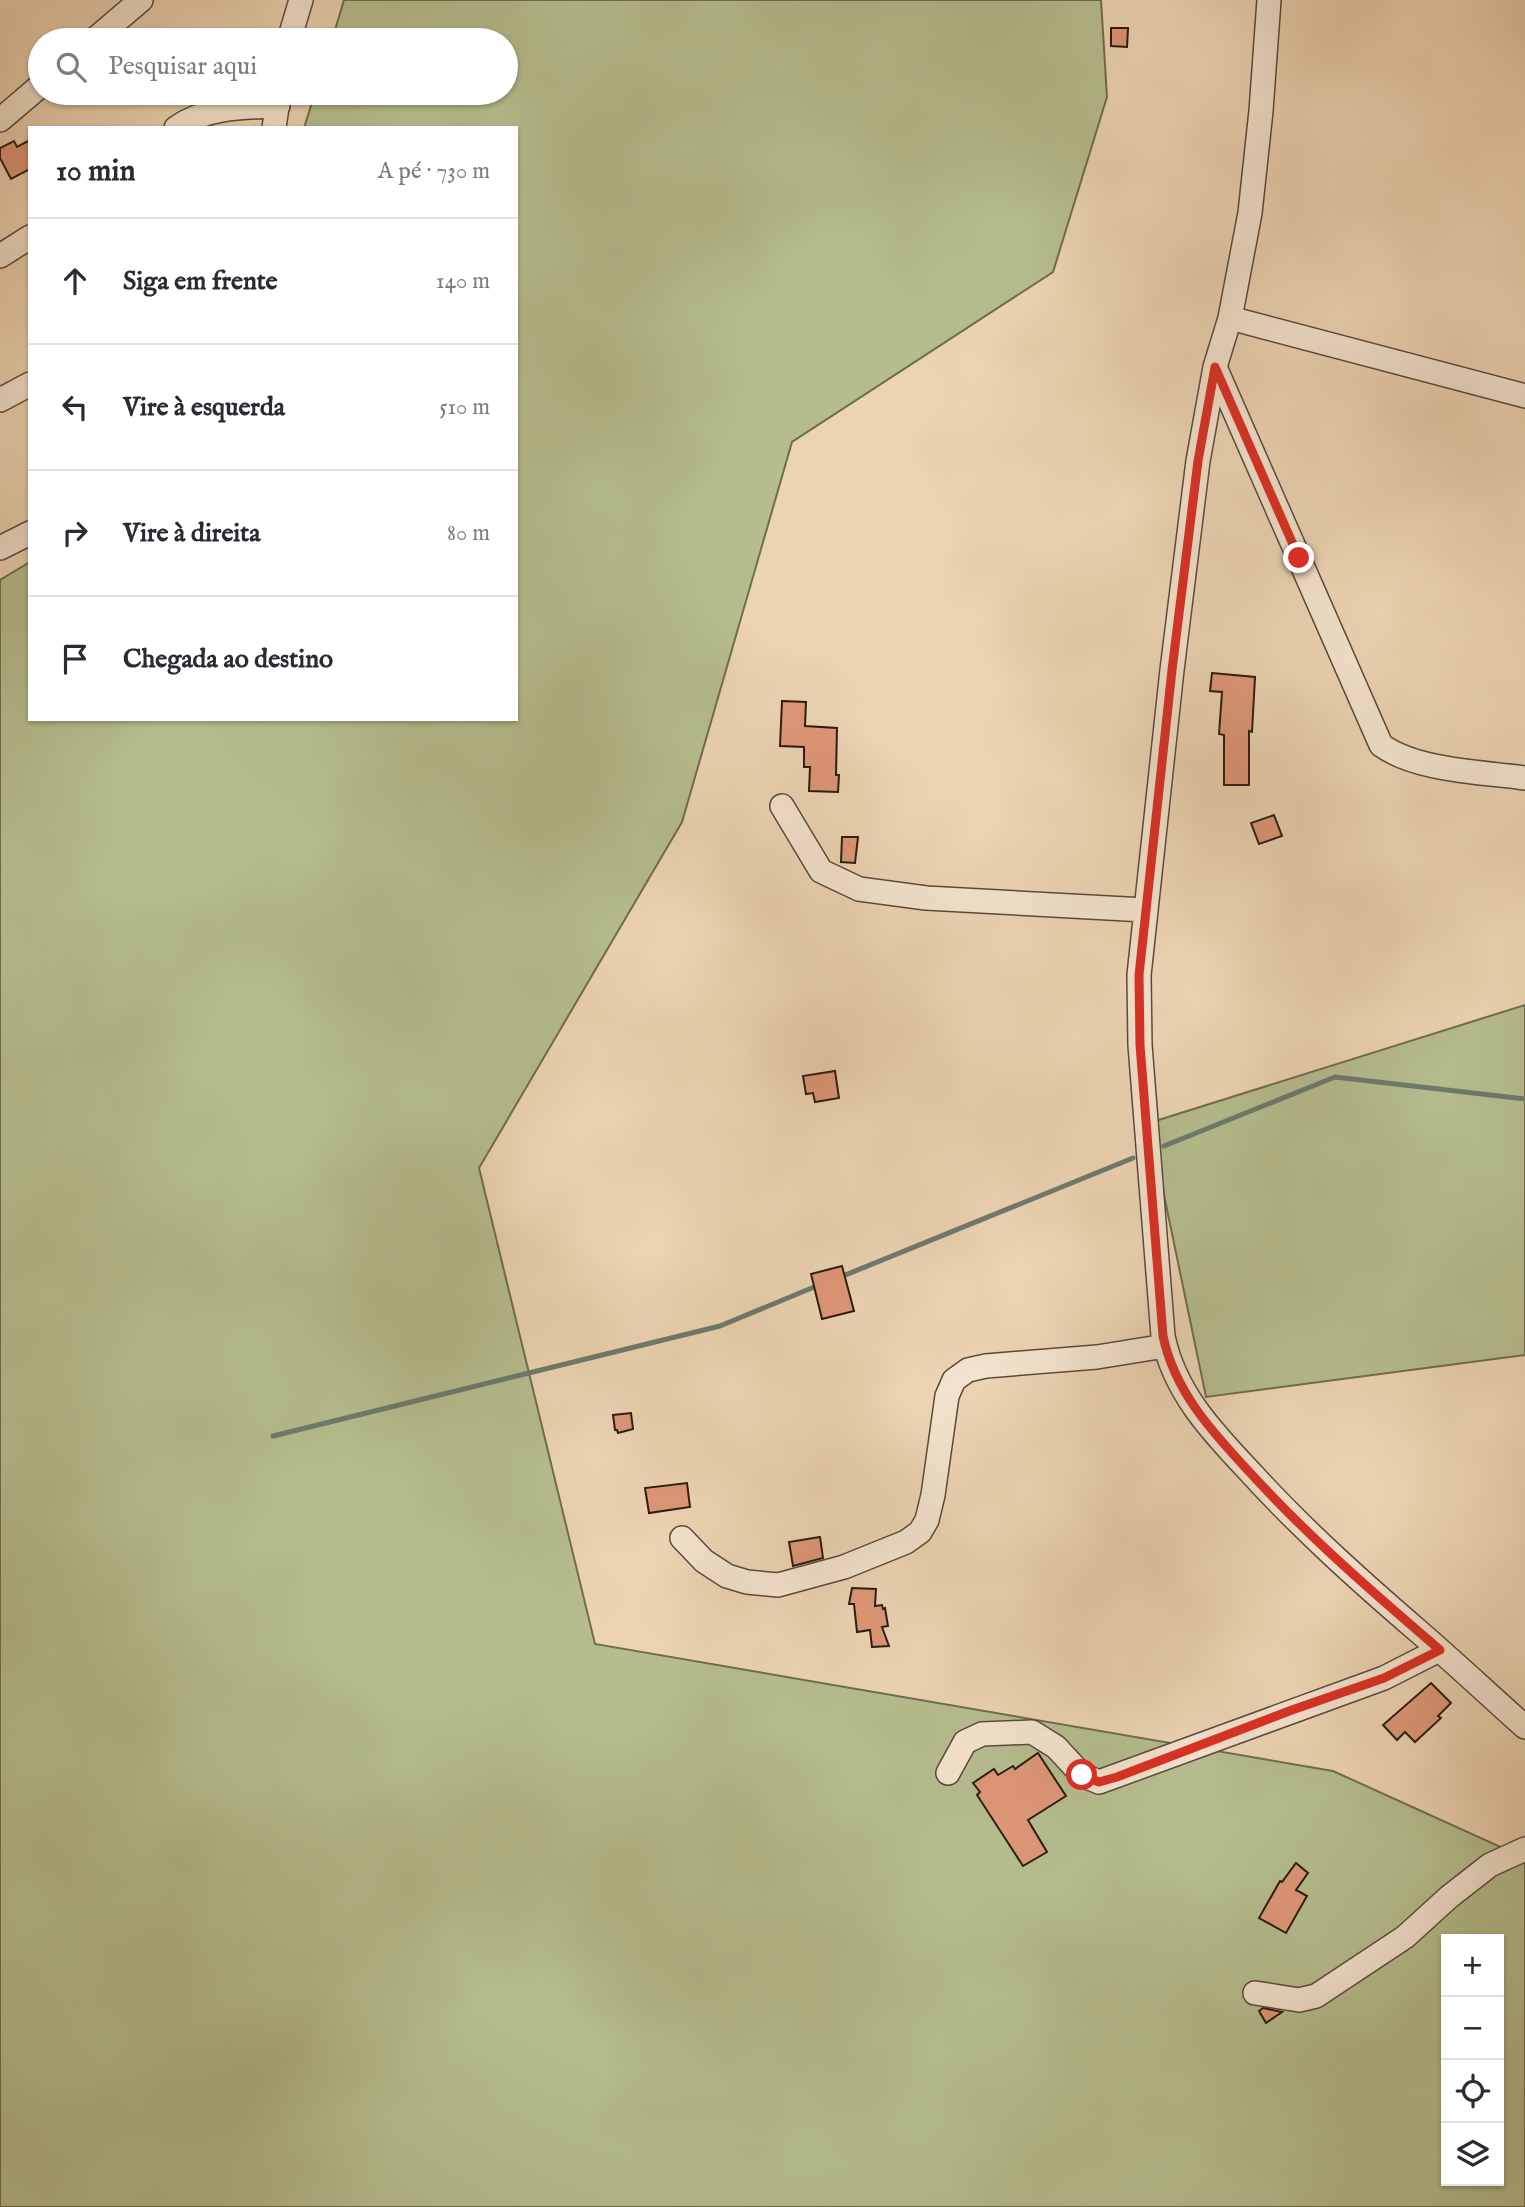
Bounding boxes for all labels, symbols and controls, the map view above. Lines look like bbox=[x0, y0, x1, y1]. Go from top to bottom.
search box bbox=[28, 28, 518, 105]
icon: search bbox=[52, 48, 90, 86]
text: Pesquisar aqui bbox=[108, 50, 257, 83]
text: 10 min bbox=[56, 153, 136, 191]
text: A pé · 730 m bbox=[378, 157, 490, 186]
icon: ahead bbox=[56, 262, 94, 300]
text: Siga em frente bbox=[123, 265, 278, 298]
text: 140 m bbox=[436, 267, 490, 296]
icon: left bbox=[56, 388, 94, 426]
text: Vire à esquerda bbox=[123, 391, 285, 424]
text: 510 m bbox=[439, 393, 490, 422]
icon: right bbox=[56, 514, 94, 552]
text: Vire à direita bbox=[123, 517, 260, 550]
text: 80 m bbox=[447, 519, 490, 548]
route end bbox=[1283, 542, 1314, 573]
icon: arrive bbox=[56, 640, 94, 678]
text: Chegada ao destino bbox=[123, 643, 333, 676]
route start bbox=[1066, 1759, 1097, 1790]
map controls bbox=[1441, 1934, 1504, 2186]
button: + bbox=[1441, 1934, 1504, 1997]
button: − bbox=[1441, 1997, 1504, 2060]
button: locate bbox=[1441, 2060, 1504, 2123]
button: layers bbox=[1441, 2123, 1504, 2186]

